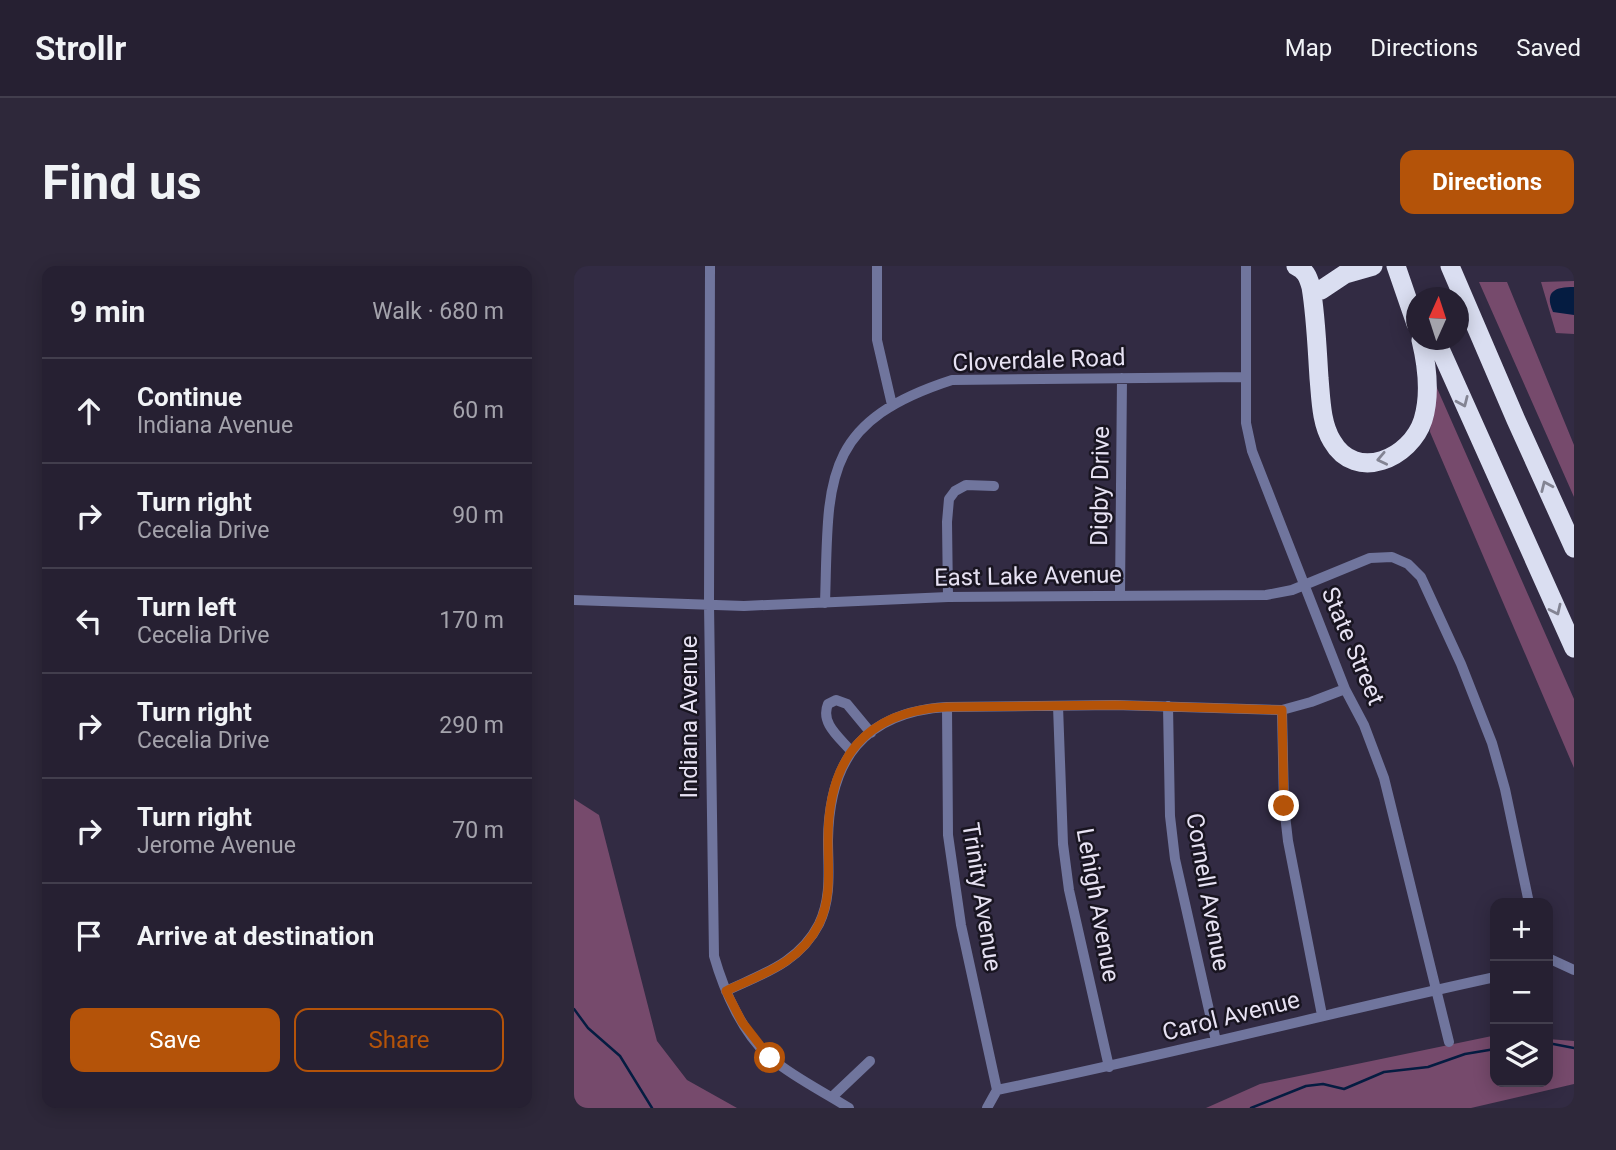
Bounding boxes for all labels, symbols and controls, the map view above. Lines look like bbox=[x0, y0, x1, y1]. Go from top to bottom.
text: Strollr bbox=[35, 29, 126, 68]
text: Map bbox=[1285, 34, 1332, 62]
text: Directions bbox=[1370, 34, 1478, 62]
text: Saved bbox=[1516, 34, 1581, 62]
button: Directions bbox=[1400, 150, 1574, 214]
text: Find us bbox=[42, 154, 202, 211]
north arrow bbox=[1406, 287, 1469, 350]
text: 9 min bbox=[70, 294, 145, 329]
text: Walk · 680 m bbox=[372, 298, 504, 325]
street label: Cloverdale Road bbox=[952, 343, 1126, 377]
text: Continue bbox=[137, 382, 242, 412]
icon: ahead bbox=[70, 392, 108, 430]
one-way arrow bbox=[1455, 395, 1469, 407]
text: 60 m bbox=[452, 397, 504, 424]
text: Indiana Avenue bbox=[137, 412, 293, 439]
street label: Digby Drive bbox=[1085, 426, 1115, 546]
one-way arrow bbox=[1376, 451, 1388, 466]
one-way arrow bbox=[1540, 481, 1554, 493]
text: Turn right bbox=[137, 487, 252, 517]
icon: right bbox=[70, 497, 108, 535]
text: 90 m bbox=[452, 502, 504, 529]
text: Cecelia Drive bbox=[137, 517, 269, 544]
street label: East Lake Avenue bbox=[934, 560, 1122, 592]
street label: State Street bbox=[1316, 583, 1390, 709]
text: Turn left bbox=[137, 592, 236, 622]
icon: left bbox=[70, 602, 108, 640]
one-way arrow bbox=[1548, 602, 1562, 615]
text: 170 m bbox=[439, 607, 504, 634]
text: Cecelia Drive bbox=[137, 622, 269, 649]
street label: Indiana Avenue bbox=[675, 636, 703, 798]
text: Turn right bbox=[137, 697, 252, 727]
icon: right bbox=[70, 707, 108, 745]
text: 290 m bbox=[439, 712, 504, 739]
text: Cecelia Drive bbox=[137, 727, 269, 754]
route end bbox=[1268, 790, 1299, 821]
text: Turn right bbox=[137, 802, 252, 832]
street label: Cornell Avenue bbox=[1180, 811, 1236, 973]
icon: right bbox=[70, 812, 108, 850]
text: 70 m bbox=[452, 817, 504, 844]
street label: Trinity Avenue bbox=[956, 821, 1008, 973]
street label: Lehigh Avenue bbox=[1071, 826, 1125, 984]
text: Jerome Avenue bbox=[137, 832, 296, 859]
map controls bbox=[1490, 898, 1553, 1087]
button: + bbox=[1490, 898, 1553, 961]
icon: arrive bbox=[70, 917, 108, 955]
text: Arrive at destination bbox=[137, 921, 374, 951]
button: − bbox=[1490, 961, 1553, 1024]
street label: Carol Avenue bbox=[1159, 985, 1303, 1047]
button: Save bbox=[70, 1008, 280, 1072]
button: Share bbox=[294, 1008, 504, 1072]
button: layers bbox=[1490, 1024, 1553, 1087]
route start bbox=[754, 1042, 785, 1073]

